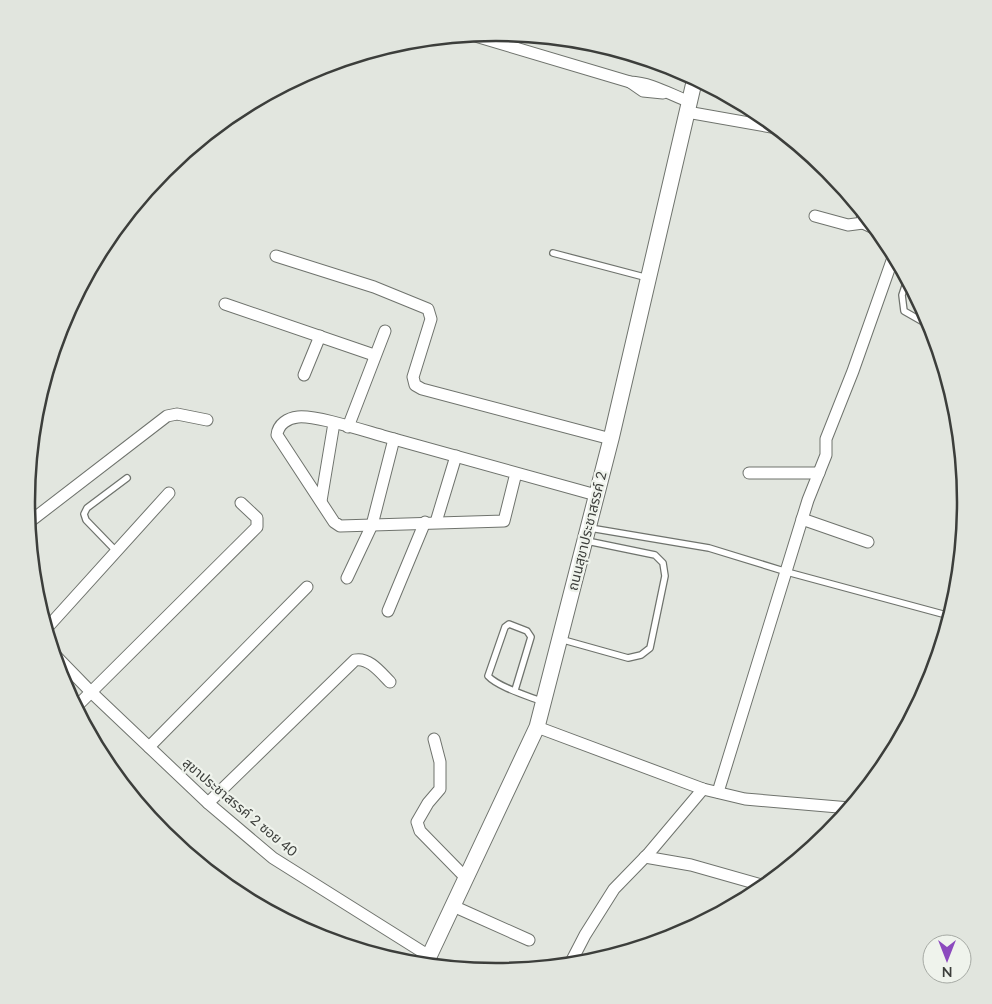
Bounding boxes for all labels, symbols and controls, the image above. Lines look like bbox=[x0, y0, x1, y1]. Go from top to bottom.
street label: ถนนสุขาประชาสรรค์ 2 bbox=[563, 469, 611, 593]
street label: สุขาประชาสรรค์ 2 ซอย 40 bbox=[179, 754, 301, 860]
north arrow bbox=[922, 934, 972, 984]
text: N bbox=[942, 964, 952, 981]

